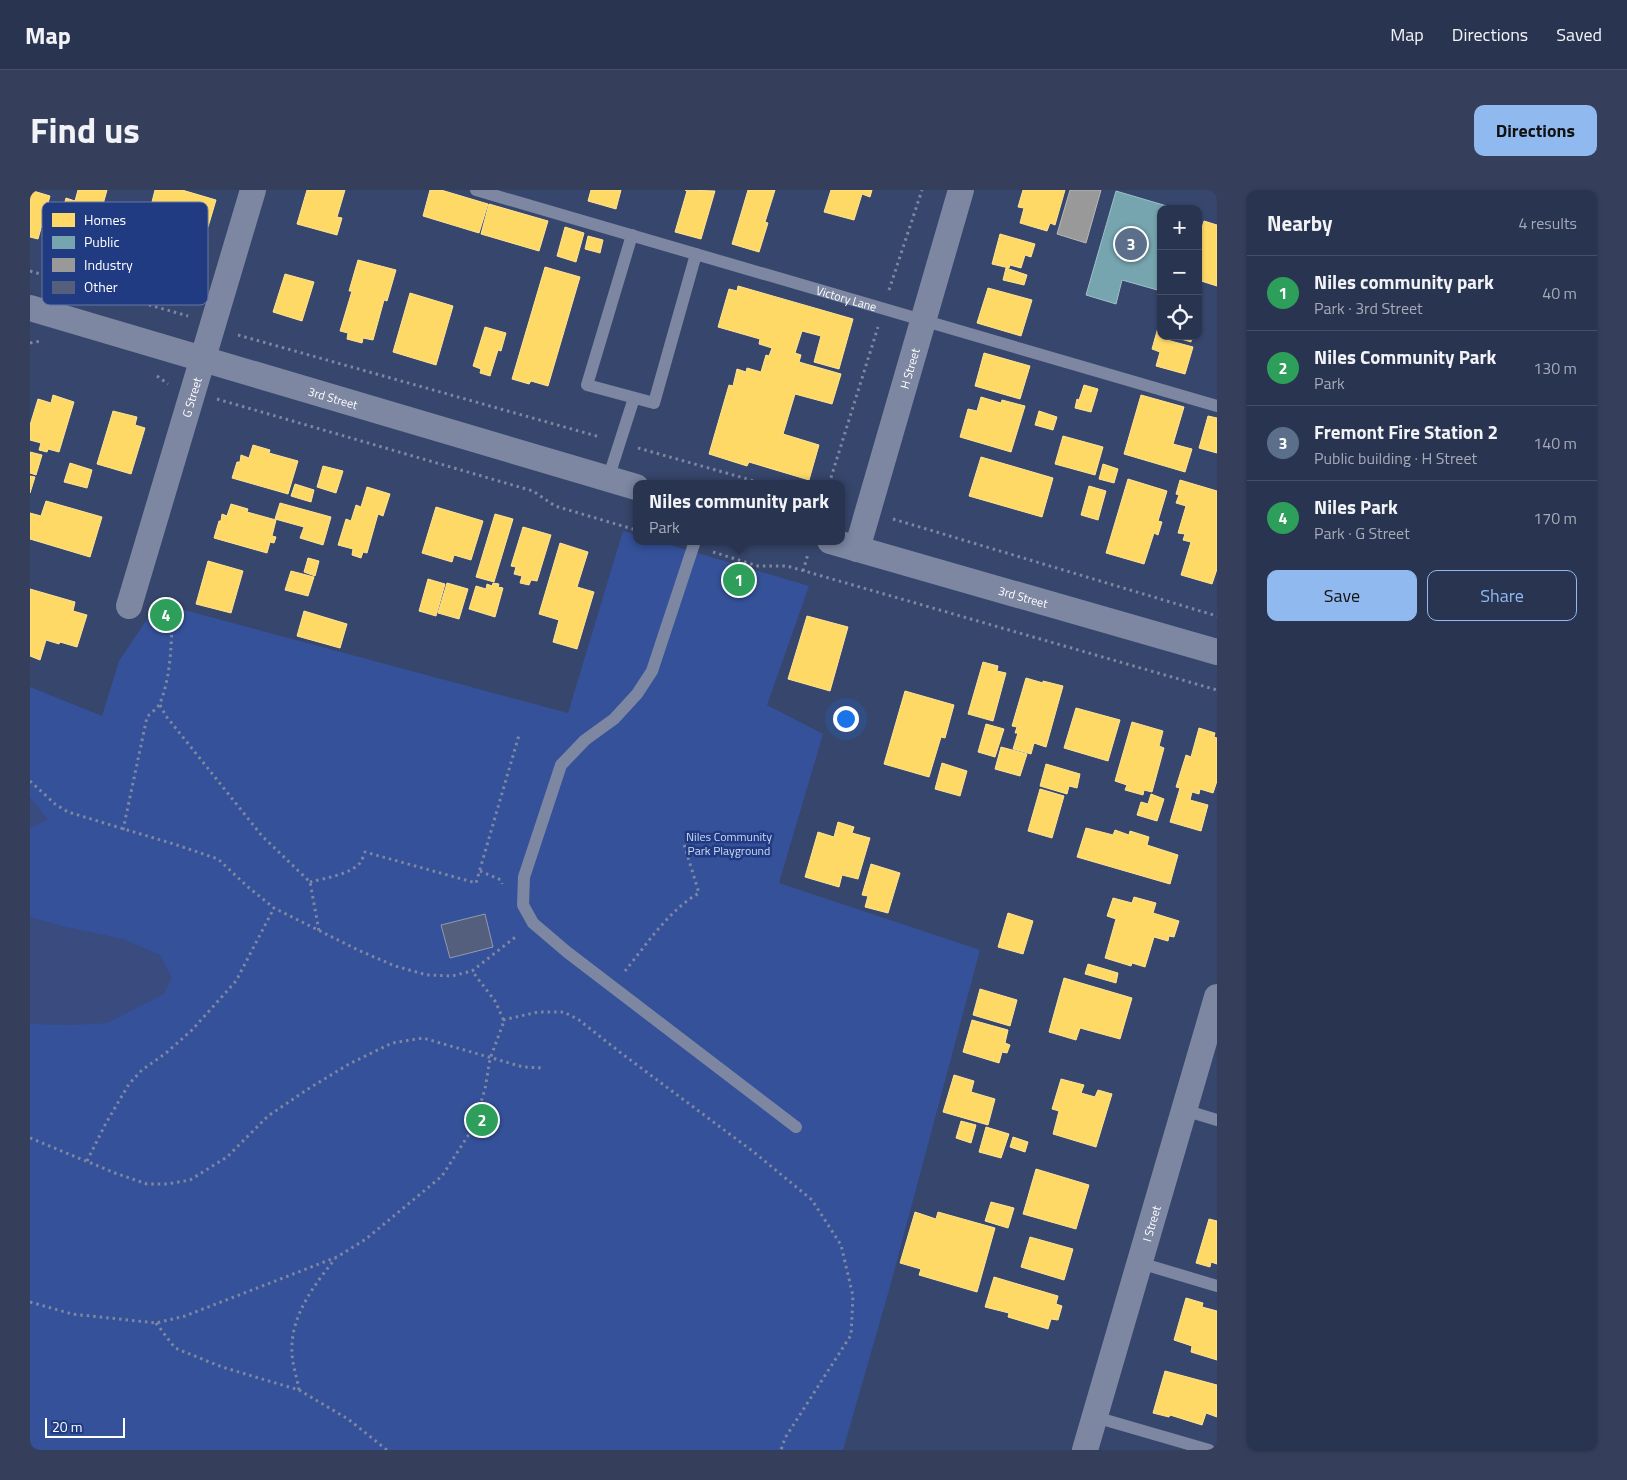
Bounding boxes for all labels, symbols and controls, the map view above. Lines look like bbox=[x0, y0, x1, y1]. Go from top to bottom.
text: Map bbox=[25, 17, 71, 53]
text: Map bbox=[1390, 21, 1424, 48]
text: Directions bbox=[1452, 21, 1528, 48]
text: Saved bbox=[1556, 21, 1602, 48]
text: Find us bbox=[30, 103, 140, 157]
button: Directions bbox=[1474, 105, 1597, 156]
legend bbox=[42, 202, 208, 305]
map controls bbox=[1157, 205, 1202, 340]
button: + bbox=[1157, 205, 1202, 250]
text: Nearby bbox=[1267, 207, 1332, 239]
text: Homes bbox=[84, 209, 126, 230]
text: 4 results bbox=[1518, 211, 1577, 235]
pin: 3 bbox=[1115, 225, 1147, 263]
text: Public bbox=[84, 231, 120, 252]
button: − bbox=[1157, 250, 1202, 295]
text: Industry bbox=[84, 254, 133, 275]
text: Niles community park bbox=[1314, 267, 1494, 296]
text: Other bbox=[84, 276, 118, 297]
street label: Victory Lane bbox=[814, 280, 879, 316]
text: 1 bbox=[1279, 281, 1287, 305]
text: 40 m bbox=[1542, 281, 1577, 305]
button: locate bbox=[1157, 295, 1202, 340]
text: Park · 3rd Street bbox=[1314, 296, 1423, 320]
text: Niles Community Park bbox=[1314, 342, 1496, 371]
street label: H Street bbox=[894, 345, 924, 391]
text: 2 bbox=[1279, 356, 1287, 380]
text: 130 m bbox=[1533, 356, 1577, 380]
text: Park bbox=[1314, 371, 1345, 395]
street label: G Street bbox=[176, 374, 206, 419]
street label: 3rd Street bbox=[306, 381, 361, 414]
text: Fremont Fire Station 2 bbox=[1314, 417, 1498, 446]
text: 3 bbox=[1279, 431, 1287, 455]
text: 140 m bbox=[1533, 431, 1577, 455]
text: Public building · H Street bbox=[1314, 446, 1477, 470]
popup bbox=[633, 480, 845, 545]
text: Niles community park bbox=[649, 486, 829, 515]
text: Niles Park bbox=[1314, 492, 1398, 521]
text: 4 bbox=[1279, 506, 1287, 530]
text: 170 m bbox=[1533, 506, 1577, 530]
text: Park bbox=[649, 515, 680, 539]
text: Park · G Street bbox=[1314, 521, 1410, 545]
pin: 1 bbox=[723, 561, 755, 599]
button: Save bbox=[1267, 570, 1417, 621]
button: Share bbox=[1427, 570, 1577, 621]
street label: 3rd Street bbox=[996, 580, 1051, 613]
pin: 4 bbox=[150, 596, 182, 634]
your location bbox=[833, 706, 859, 732]
park label: Niles Community Park Playground bbox=[686, 827, 772, 860]
pin: 2 bbox=[466, 1101, 498, 1139]
street label: I Street bbox=[1137, 1202, 1165, 1244]
scale bar bbox=[45, 1415, 125, 1438]
text: 20 m bbox=[52, 1416, 82, 1437]

